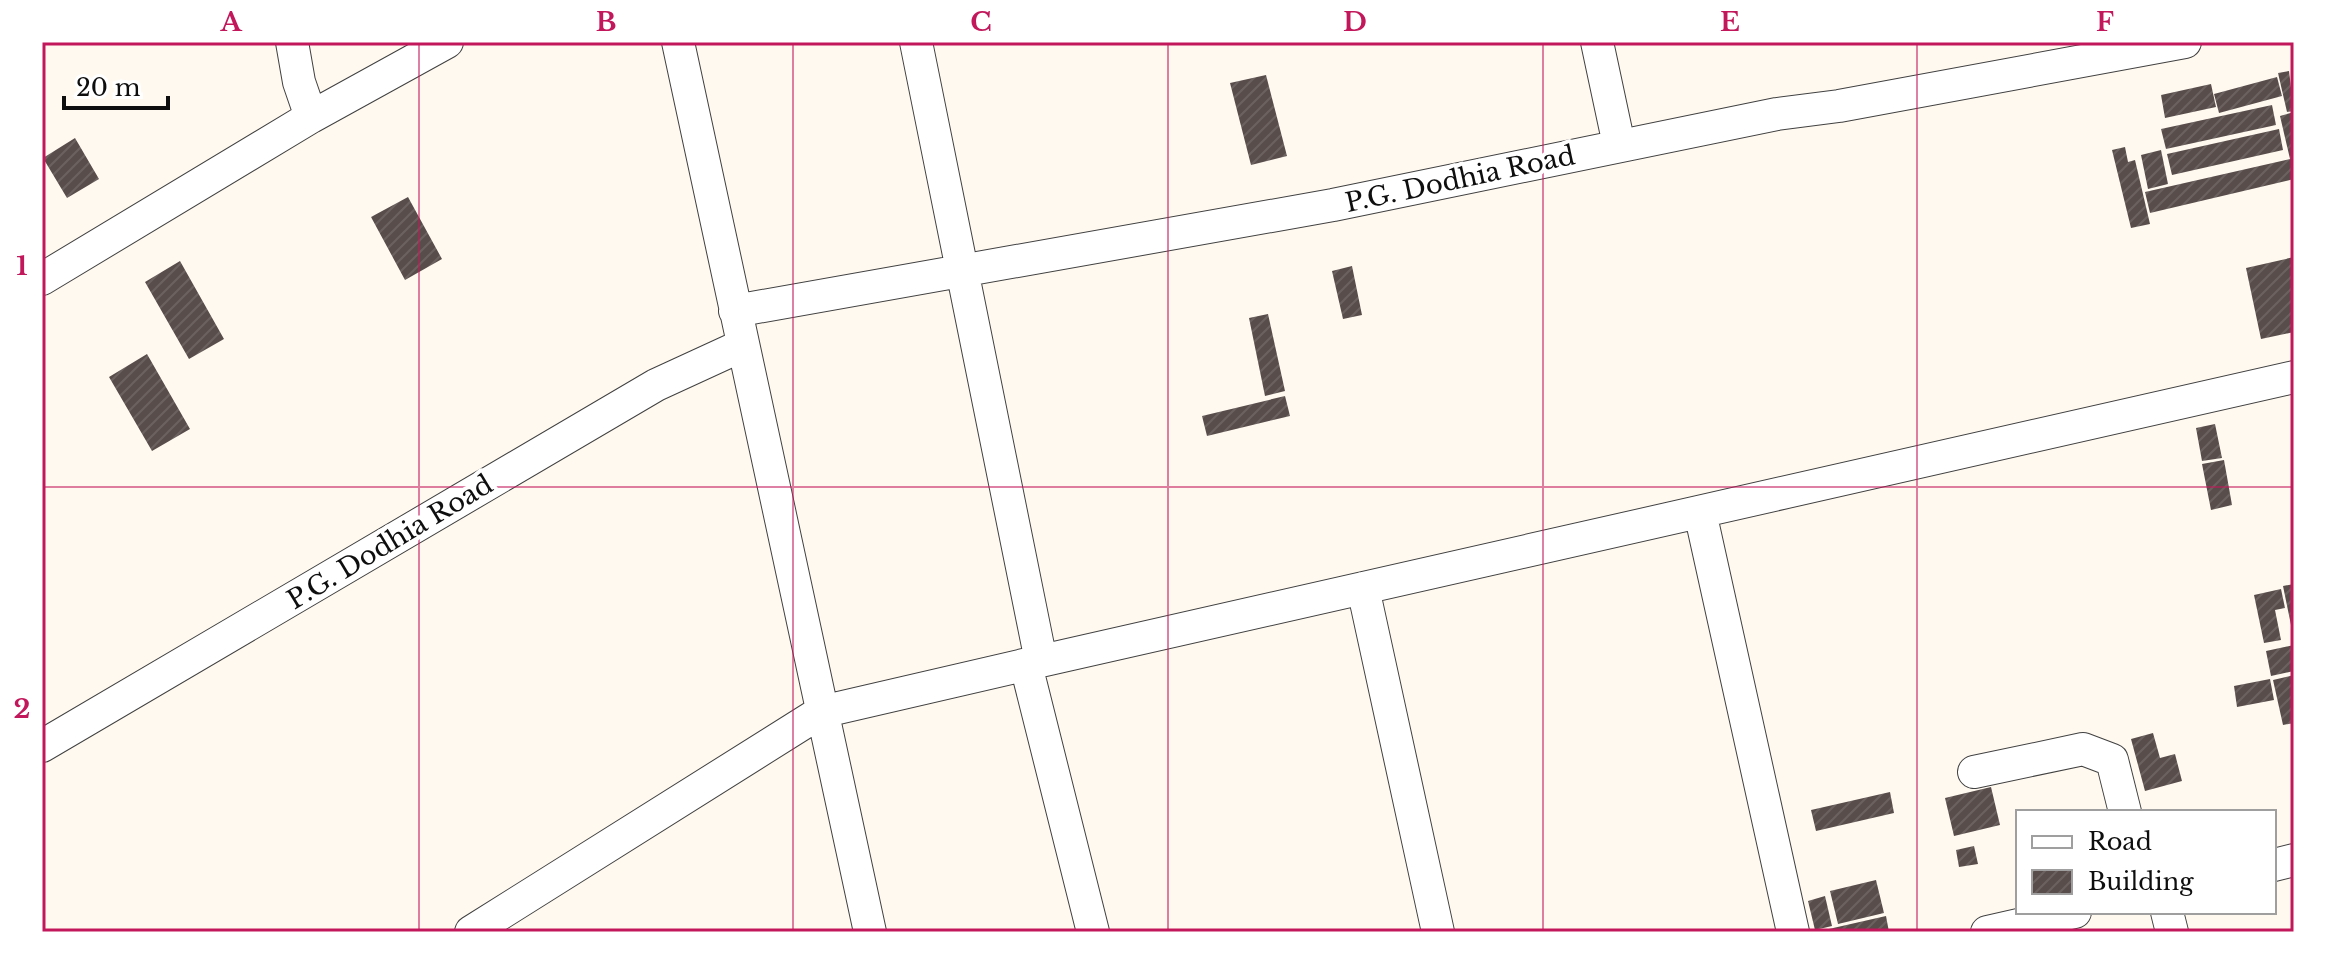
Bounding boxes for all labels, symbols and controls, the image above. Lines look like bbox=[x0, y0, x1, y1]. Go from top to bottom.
text: A bbox=[219, 6, 242, 38]
text: B bbox=[596, 6, 616, 38]
text: C bbox=[970, 6, 992, 38]
text: D bbox=[1343, 6, 1367, 38]
text: E bbox=[1720, 6, 1740, 38]
text: F bbox=[2096, 6, 2114, 38]
scale bar bbox=[64, 60, 168, 110]
text: 20 m bbox=[76, 73, 141, 102]
street label: P.G. Dodhia Road bbox=[1342, 139, 1578, 219]
text: 1 bbox=[16, 250, 28, 282]
street label: P.G. Dodhia Road bbox=[281, 468, 499, 616]
text: 2 bbox=[14, 693, 30, 725]
legend bbox=[2016, 810, 2276, 914]
text: Road bbox=[2088, 827, 2152, 856]
text: Building bbox=[2088, 867, 2194, 896]

